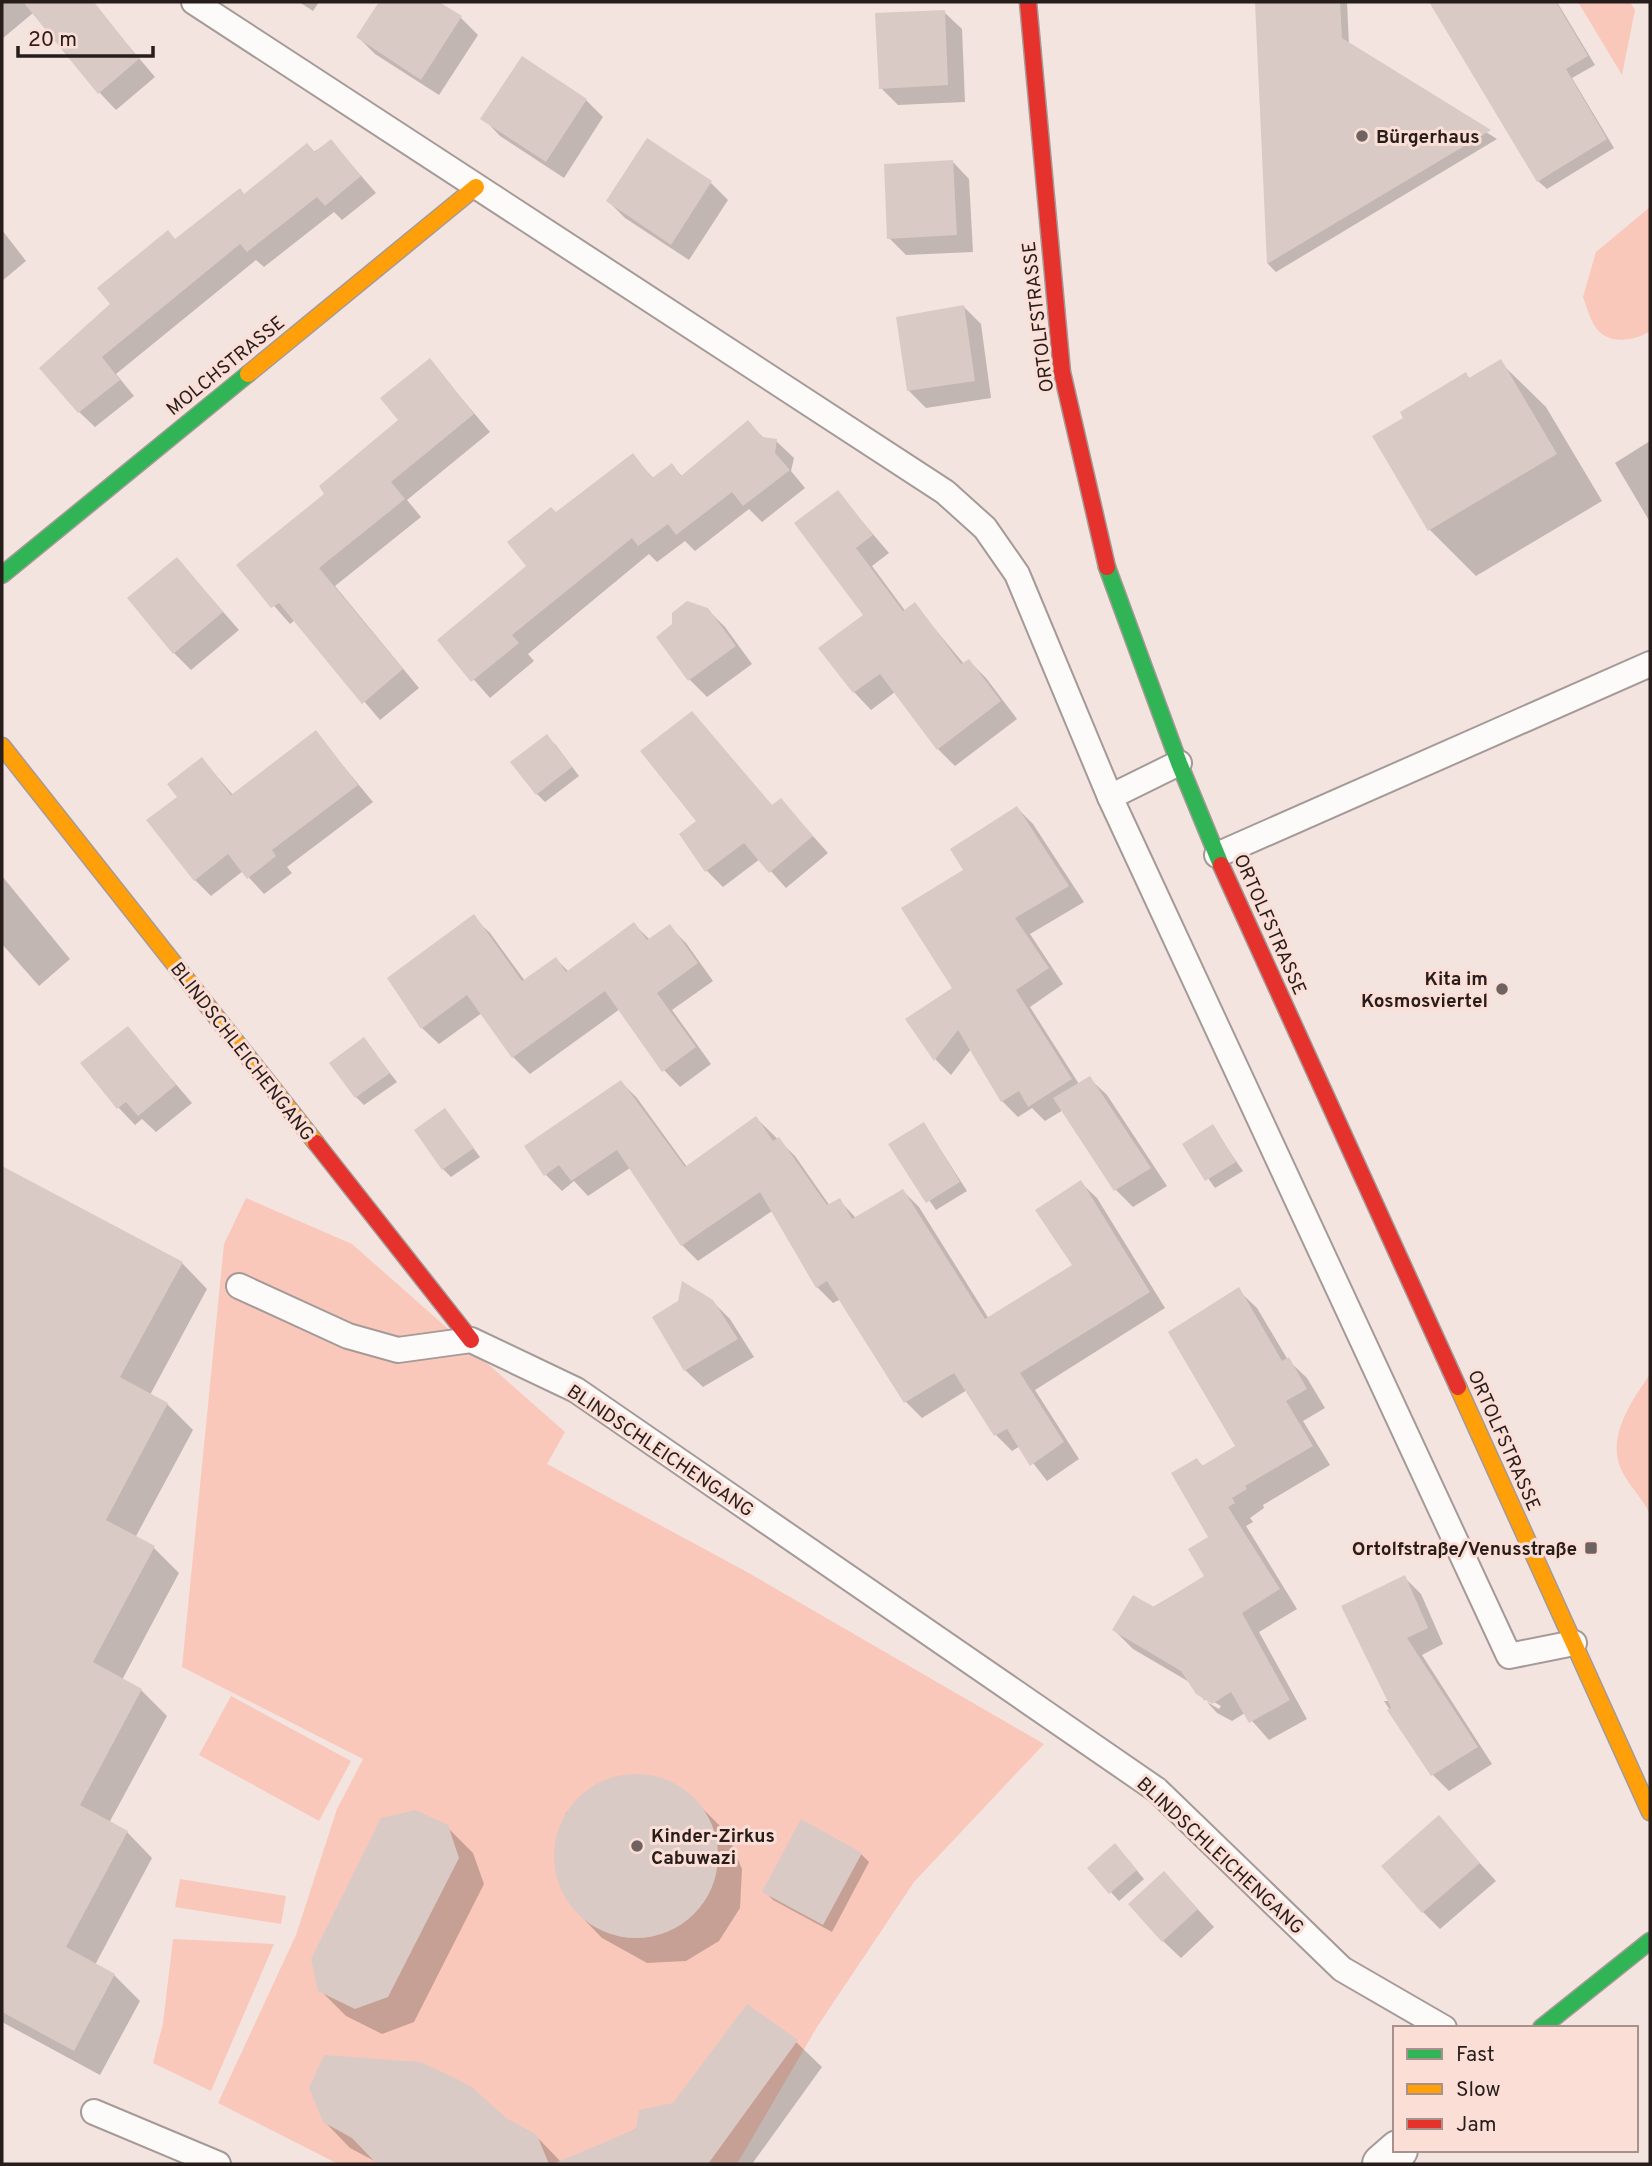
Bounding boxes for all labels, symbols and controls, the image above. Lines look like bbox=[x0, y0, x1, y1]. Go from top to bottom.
scale bar bbox=[18, 14, 152, 58]
text: 20 m bbox=[28, 27, 77, 54]
place label: Bürgerhaus bbox=[1376, 126, 1480, 150]
marker: Bürgerhaus bbox=[1354, 128, 1370, 144]
street label: ORTOLFSTRASSE bbox=[1018, 240, 1060, 394]
street label: MOLCHSTRASSE bbox=[162, 311, 290, 422]
street label: ORTOLFSTRASSE bbox=[1227, 851, 1311, 999]
street label: BLINDSCHLEICHENGANG bbox=[164, 958, 319, 1146]
place label: Kita im Kosmosviertel bbox=[1361, 968, 1488, 1014]
marker: Kita im Kosmosviertel bbox=[1494, 981, 1510, 997]
street label: ORTOLFSTRASSE bbox=[1461, 1367, 1545, 1515]
street label: BLINDSCHLEICHENGANG bbox=[562, 1380, 758, 1523]
place label: Ortolfstraße/Venusstraße bbox=[1352, 1538, 1577, 1562]
marker: Ortolfstraße/Venusstraße bbox=[1583, 1540, 1599, 1556]
street label: BLINDSCHLEICHENGANG bbox=[1131, 1773, 1308, 1940]
place label: Kinder-Zirkus Cabuwazi bbox=[651, 1825, 775, 1871]
marker: Kinder-Zirkus Cabuwazi bbox=[629, 1838, 645, 1854]
legend bbox=[1393, 2026, 1638, 2152]
text: Fast bbox=[1456, 2042, 1495, 2069]
text: Slow bbox=[1456, 2077, 1501, 2104]
text: Jam bbox=[1456, 2112, 1497, 2139]

